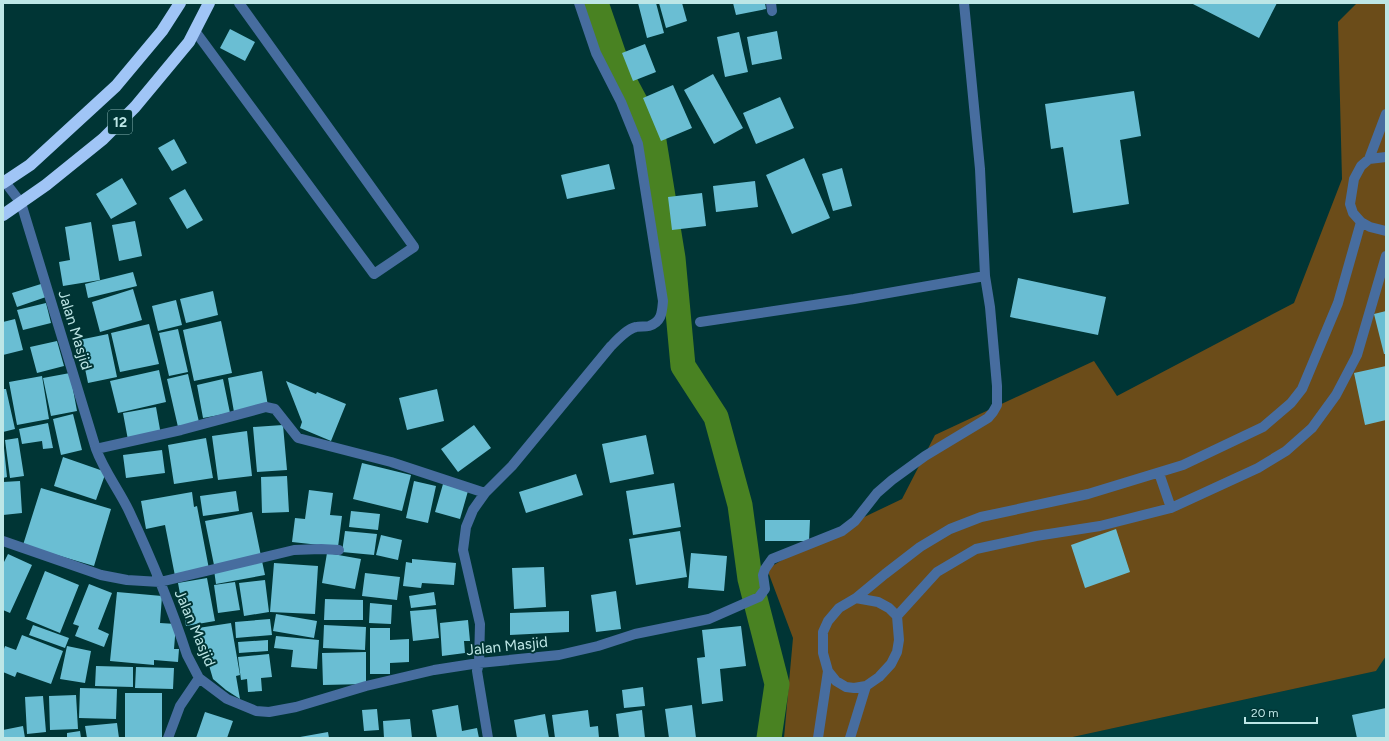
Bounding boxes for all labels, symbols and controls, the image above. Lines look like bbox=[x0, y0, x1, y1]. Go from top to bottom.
road number: 12 bbox=[108, 110, 132, 134]
street label: Jalan Masjid bbox=[54, 288, 96, 372]
street label: Jalan Masjid bbox=[171, 587, 219, 669]
street label: Jalan Masjid bbox=[465, 633, 549, 659]
scale bar bbox=[1245, 699, 1317, 725]
text: 20 m bbox=[1251, 706, 1279, 720]

